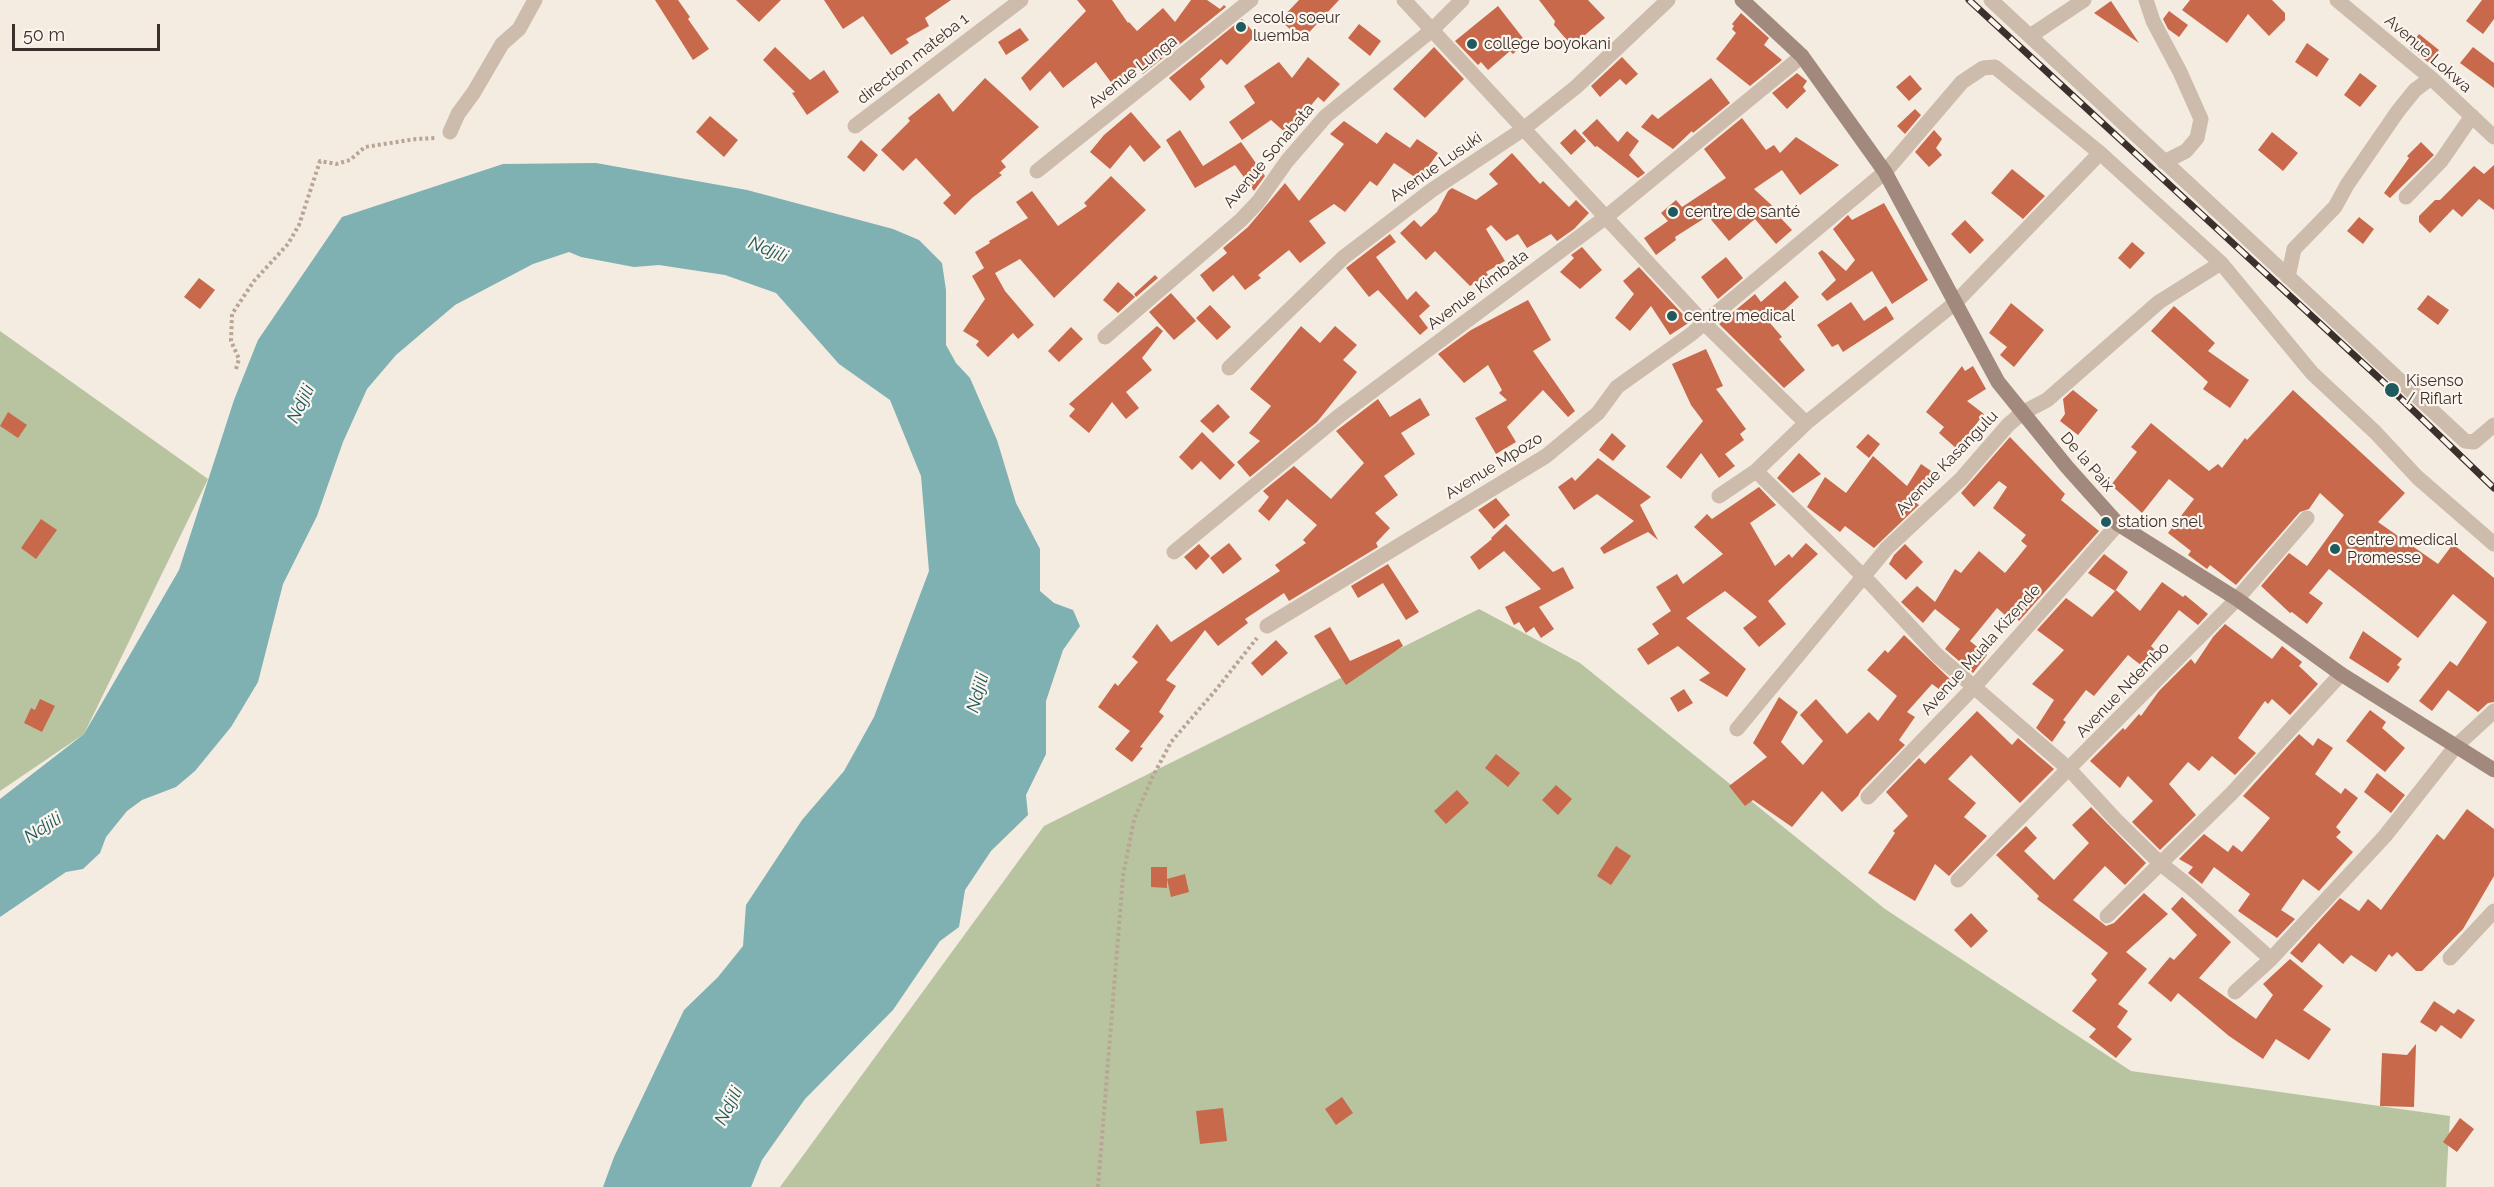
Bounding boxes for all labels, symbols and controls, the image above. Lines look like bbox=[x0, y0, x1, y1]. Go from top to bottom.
place label: ecole soeur luemba bbox=[1253, 8, 1340, 46]
street label: direction mateba 1 bbox=[853, 9, 973, 109]
street label: Avenue Lokwa bbox=[2381, 11, 2475, 97]
scale bar bbox=[15, 12, 164, 50]
marker: ecole soeur luemba bbox=[1234, 20, 1248, 34]
text: 50 m bbox=[23, 24, 65, 45]
street label: Avenue Lunga bbox=[1085, 32, 1181, 112]
place label: college boyokani bbox=[1484, 34, 1611, 54]
marker: college boyokani bbox=[1465, 37, 1479, 51]
street label: Avenue Sonabata bbox=[1220, 100, 1318, 212]
street label: Avenue Lusuki bbox=[1386, 128, 1486, 206]
place label: centre de santé bbox=[1685, 202, 1800, 222]
marker: centre de santé bbox=[1666, 205, 1680, 219]
water label: Ndjili bbox=[745, 232, 791, 268]
street label: Avenue Kimbata bbox=[1424, 246, 1532, 334]
place label: centre medical bbox=[1684, 306, 1795, 326]
marker: centre medical bbox=[1665, 309, 1679, 323]
place label: Kisenso / Riflart bbox=[2406, 371, 2463, 409]
water label: Ndjili bbox=[282, 381, 320, 427]
marker: Kisenso / Riflart bbox=[2383, 381, 2401, 399]
street label: Avenue Kasangulu bbox=[1892, 407, 2002, 519]
street label: De la Paix bbox=[2056, 428, 2118, 496]
street label: Avenue Mpozo bbox=[1442, 429, 1546, 503]
place label: station snel bbox=[2118, 512, 2202, 532]
marker: station snel bbox=[2099, 515, 2113, 529]
place label: centre medical Promesse bbox=[2347, 530, 2458, 568]
marker: centre medical Promesse bbox=[2328, 542, 2342, 556]
street label: Avenue Muala Kizende bbox=[1917, 581, 2045, 719]
street label: Avenue Ndembo bbox=[2072, 638, 2174, 742]
water label: Ndjili bbox=[962, 671, 994, 715]
water label: Ndjili bbox=[20, 808, 66, 848]
water label: Ndjili bbox=[710, 1083, 748, 1129]

